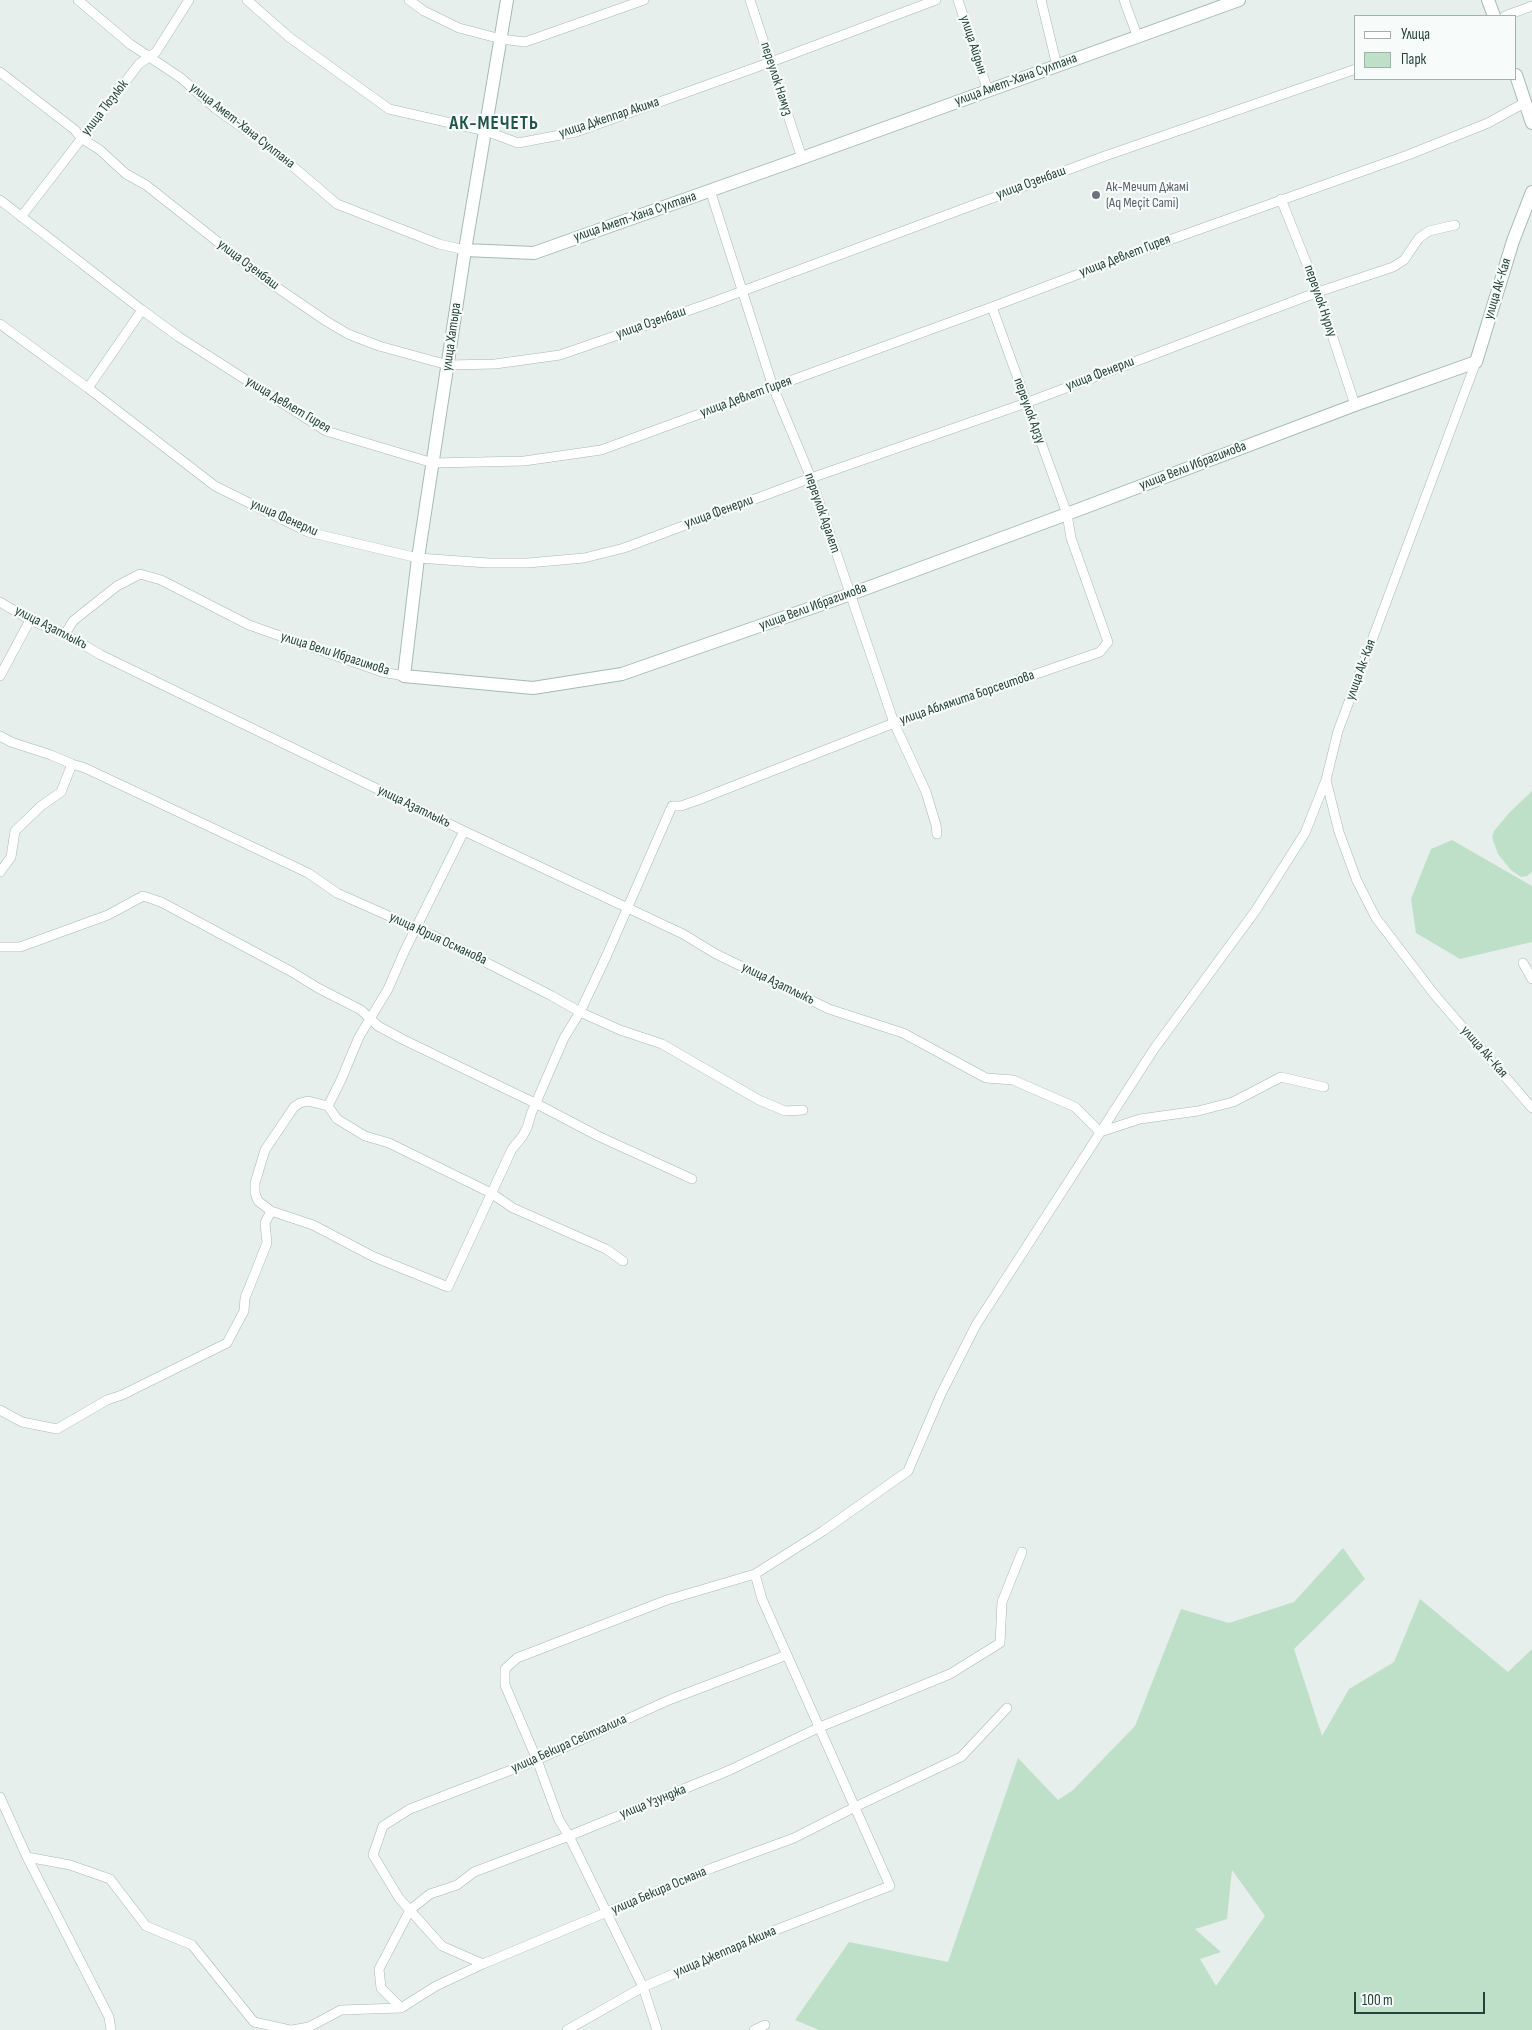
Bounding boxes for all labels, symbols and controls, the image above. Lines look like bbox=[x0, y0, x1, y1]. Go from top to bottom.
street label: улица Айдын bbox=[956, 13, 990, 77]
legend bbox=[1354, 15, 1517, 80]
text: Улица bbox=[1401, 25, 1430, 44]
street label: переулок Намуз bbox=[756, 40, 796, 118]
street label: улица Амет-Хана Султана bbox=[952, 50, 1080, 110]
text: Парк bbox=[1401, 50, 1426, 69]
street label: улица Тюзлюк bbox=[78, 77, 132, 139]
street label: улица Амет-Хана Султана bbox=[186, 80, 298, 172]
street label: улица Джеппар Акима bbox=[557, 94, 661, 142]
district label: АК-МЕЧЕТЬ bbox=[448, 113, 540, 135]
street label: улица Озенбаш bbox=[994, 163, 1068, 203]
place label: Ак-Мечит Джамі (Aq Meçit Cami) bbox=[1106, 179, 1189, 212]
street label: улица Амет-Хана Султана bbox=[571, 188, 699, 246]
marker: Ак-Мечит Джамі (Aq Meçit Cami) bbox=[1090, 189, 1102, 201]
street label: улица Девлет Гирея bbox=[1077, 231, 1173, 281]
street label: улица Озенбаш bbox=[214, 236, 282, 294]
street label: улица Ак-Кая bbox=[1481, 256, 1515, 322]
street label: переулок Нурлу bbox=[1300, 263, 1340, 339]
street label: улица Хатыра bbox=[439, 302, 465, 372]
street label: улица Озенбаш bbox=[614, 303, 688, 343]
street label: улица Фенерли bbox=[1063, 353, 1137, 395]
street label: улица Девлет Гирея bbox=[242, 373, 334, 437]
street label: улица Девлет Гирея bbox=[698, 373, 794, 421]
street label: переулок Арзу bbox=[1009, 376, 1049, 446]
street label: улица Вели Ибрагимова bbox=[1137, 438, 1249, 494]
street label: переулок Адалет bbox=[800, 471, 844, 555]
street label: улица Фенерли bbox=[682, 492, 756, 532]
street label: улица Фенерли bbox=[248, 496, 320, 540]
street label: улица Вели Ибрагимова bbox=[757, 580, 869, 634]
street label: улица Азатлыкъ bbox=[12, 603, 90, 653]
street label: улица Вели Ибрагимова bbox=[279, 629, 391, 679]
street label: улица Ак-Кая bbox=[1342, 637, 1380, 703]
street label: улица Аблямита Борсеитова bbox=[897, 667, 1037, 729]
street label: улица Азатлыкъ bbox=[375, 782, 453, 832]
street label: улица Юрия Османова bbox=[386, 909, 490, 969]
street label: улица Азатлыкъ bbox=[739, 959, 817, 1009]
street label: улица Ак-Кая bbox=[1457, 1023, 1511, 1081]
street label: улица Бекира Сейтхалила bbox=[509, 1711, 629, 1777]
street label: улица Узунджа bbox=[617, 1781, 689, 1823]
street label: улица Бекира Османа bbox=[609, 1863, 709, 1919]
street label: улица Джеппара Акима bbox=[671, 1923, 779, 1981]
scale bar bbox=[1357, 1982, 1488, 2014]
text: 100 m bbox=[1362, 1991, 1393, 2010]

